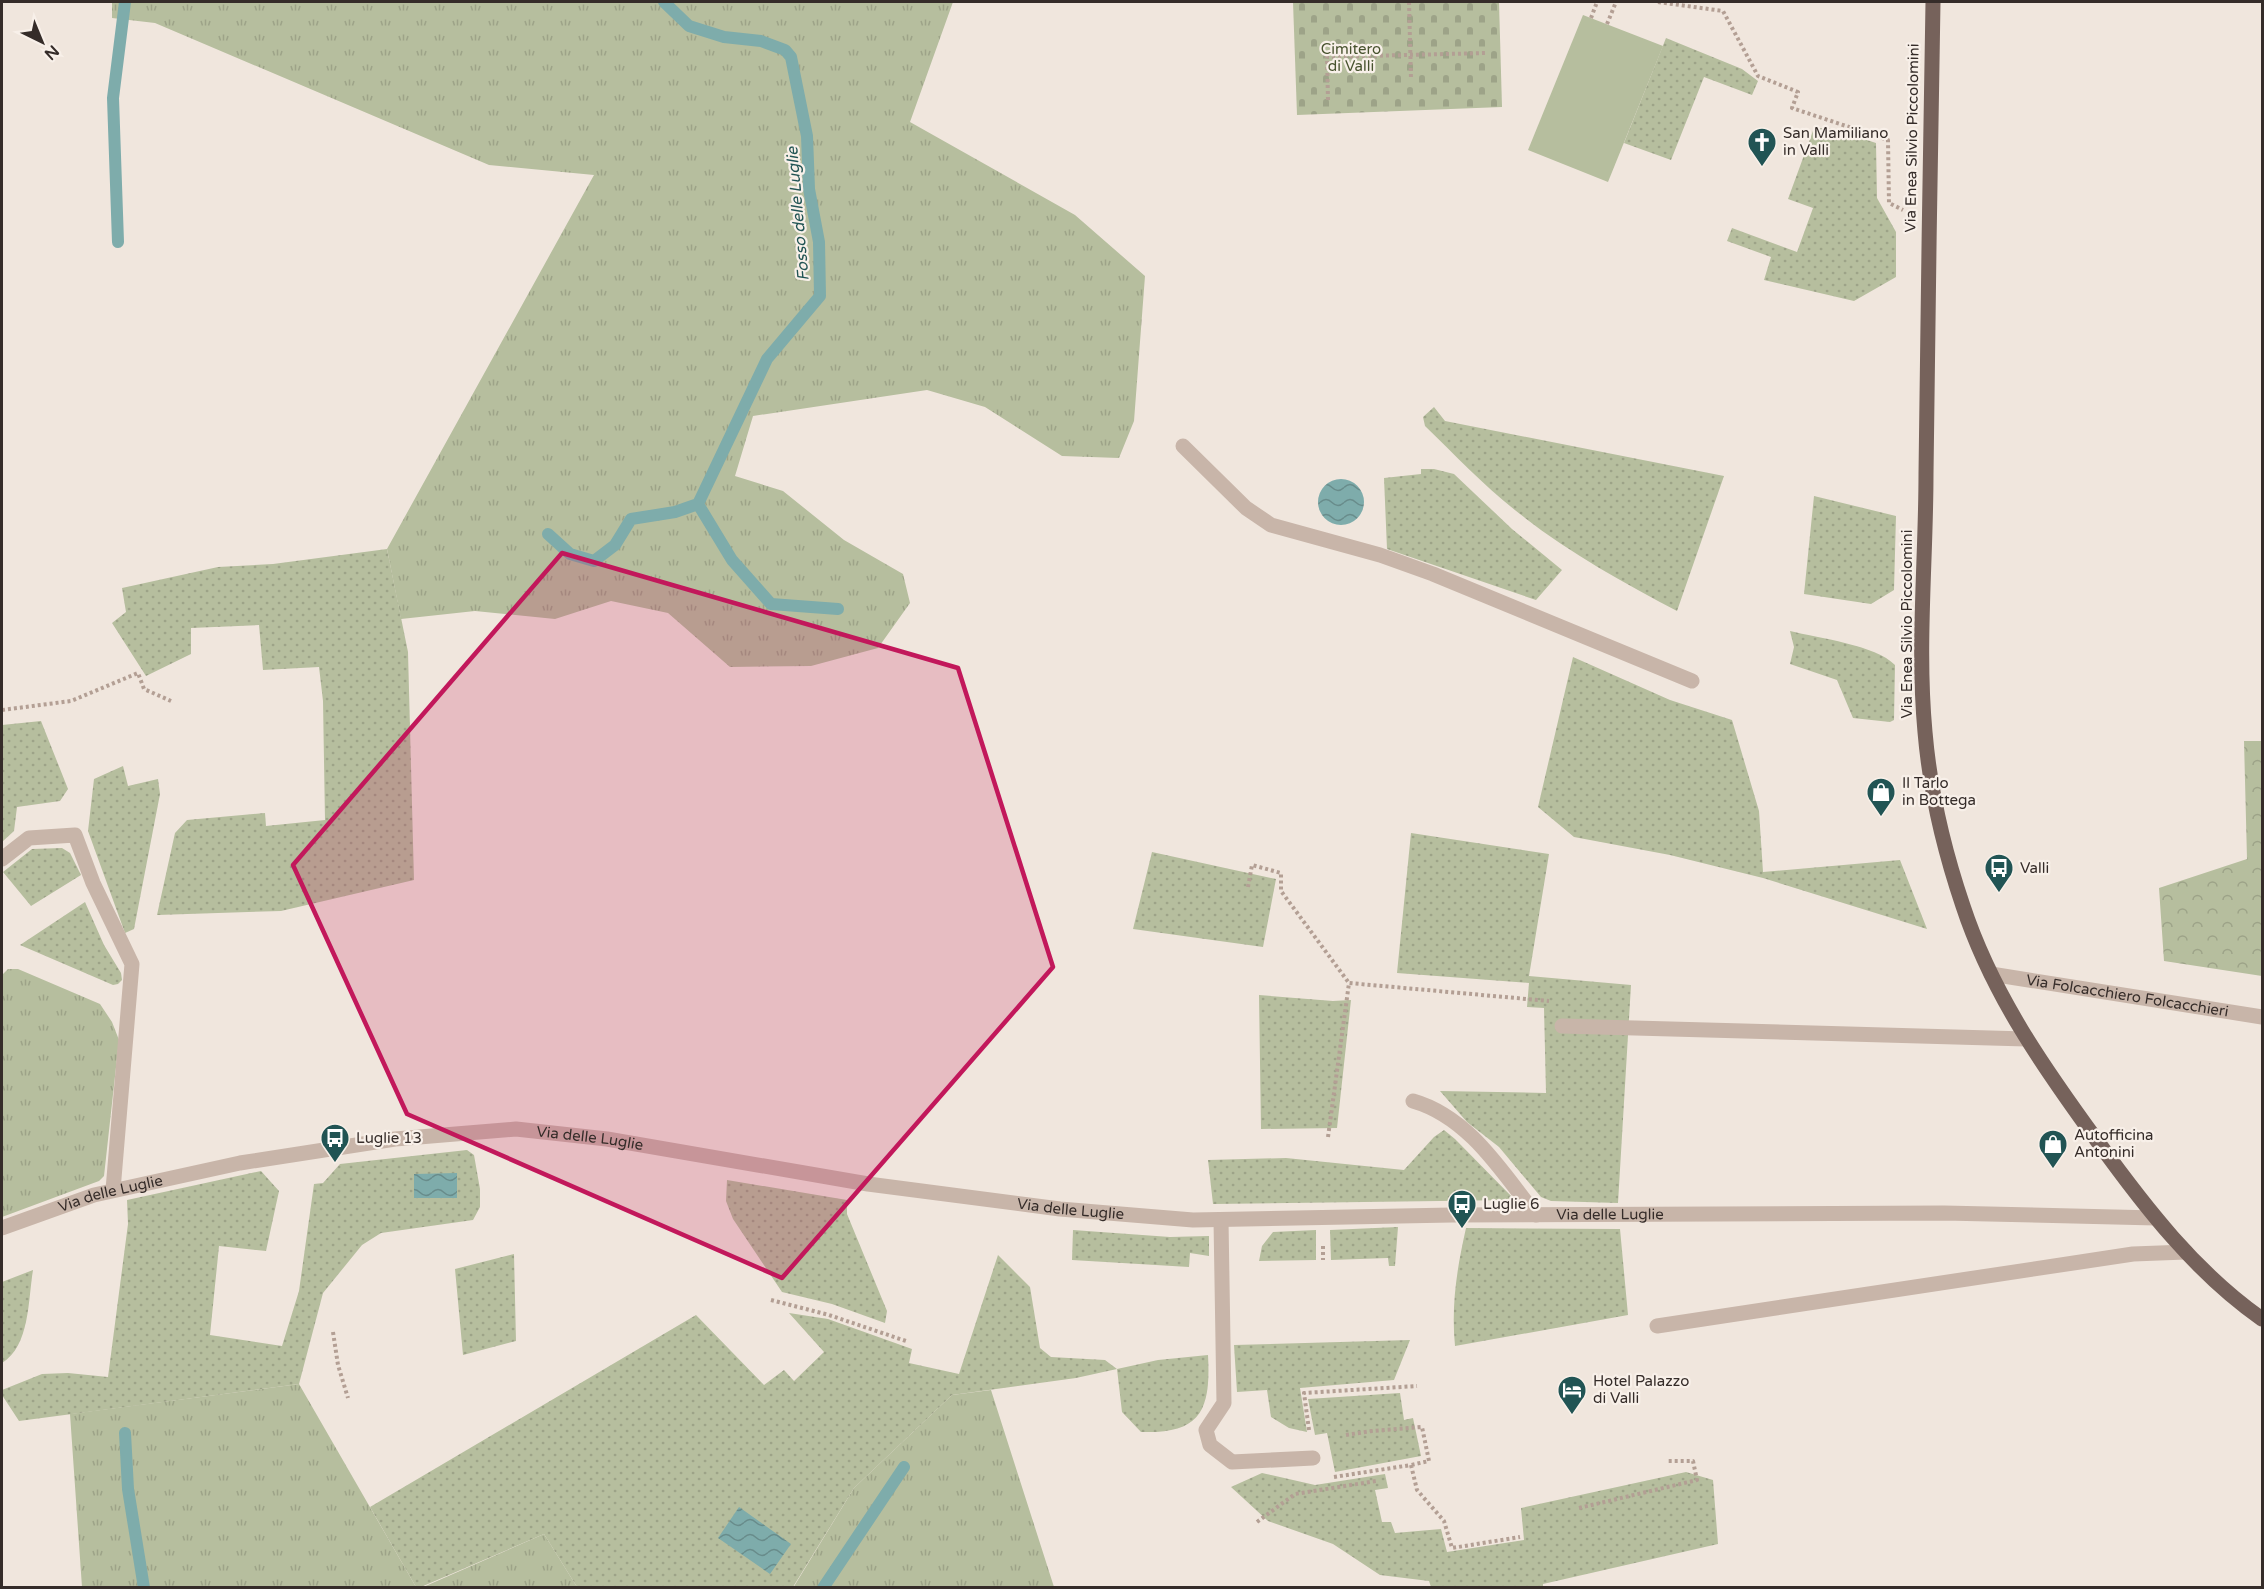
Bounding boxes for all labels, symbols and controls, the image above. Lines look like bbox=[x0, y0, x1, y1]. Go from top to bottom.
north arrow bbox=[12, 12, 72, 72]
park label: Cimitero di Valli bbox=[1321, 40, 1381, 75]
text: N bbox=[40, 41, 63, 64]
street label: Via Enea Silvio Piccolomini bbox=[1901, 43, 1923, 233]
place label: San Mamiliano in Valli bbox=[1783, 124, 1888, 159]
church icon: San Mamiliano in Valli bbox=[1746, 126, 1778, 168]
water label: Fosso delle Luglie bbox=[782, 145, 814, 282]
street label: Via Enea Silvio Piccolomini bbox=[1898, 530, 1916, 718]
place label: Il Tarlo in Bottega bbox=[1902, 774, 1976, 809]
shop icon: Il Tarlo in Bottega bbox=[1865, 776, 1897, 818]
bus stop icon: Valli bbox=[1983, 852, 2015, 894]
place label: Valli bbox=[2020, 859, 2049, 877]
street label: Via Folcacchiero Folcacchieri bbox=[2025, 971, 2230, 1021]
bus stop icon: Luglie 13 bbox=[319, 1122, 351, 1164]
street label: Via delle Luglie bbox=[536, 1122, 645, 1154]
place label: Autofficina Antonini bbox=[2074, 1126, 2154, 1161]
shop icon: Autofficina Antonini bbox=[2037, 1128, 2069, 1170]
place label: Luglie 13 bbox=[356, 1129, 422, 1147]
street label: Via delle Luglie bbox=[56, 1171, 164, 1216]
bus stop icon: Luglie 6 bbox=[1446, 1188, 1478, 1230]
street label: Via delle Luglie bbox=[1016, 1194, 1125, 1223]
place label: Luglie 6 bbox=[1483, 1195, 1540, 1213]
street label: Via delle Luglie bbox=[1556, 1205, 1664, 1224]
place label: Hotel Palazzo di Valli bbox=[1593, 1372, 1689, 1407]
hotel icon: Hotel Palazzo di Valli bbox=[1556, 1374, 1588, 1416]

